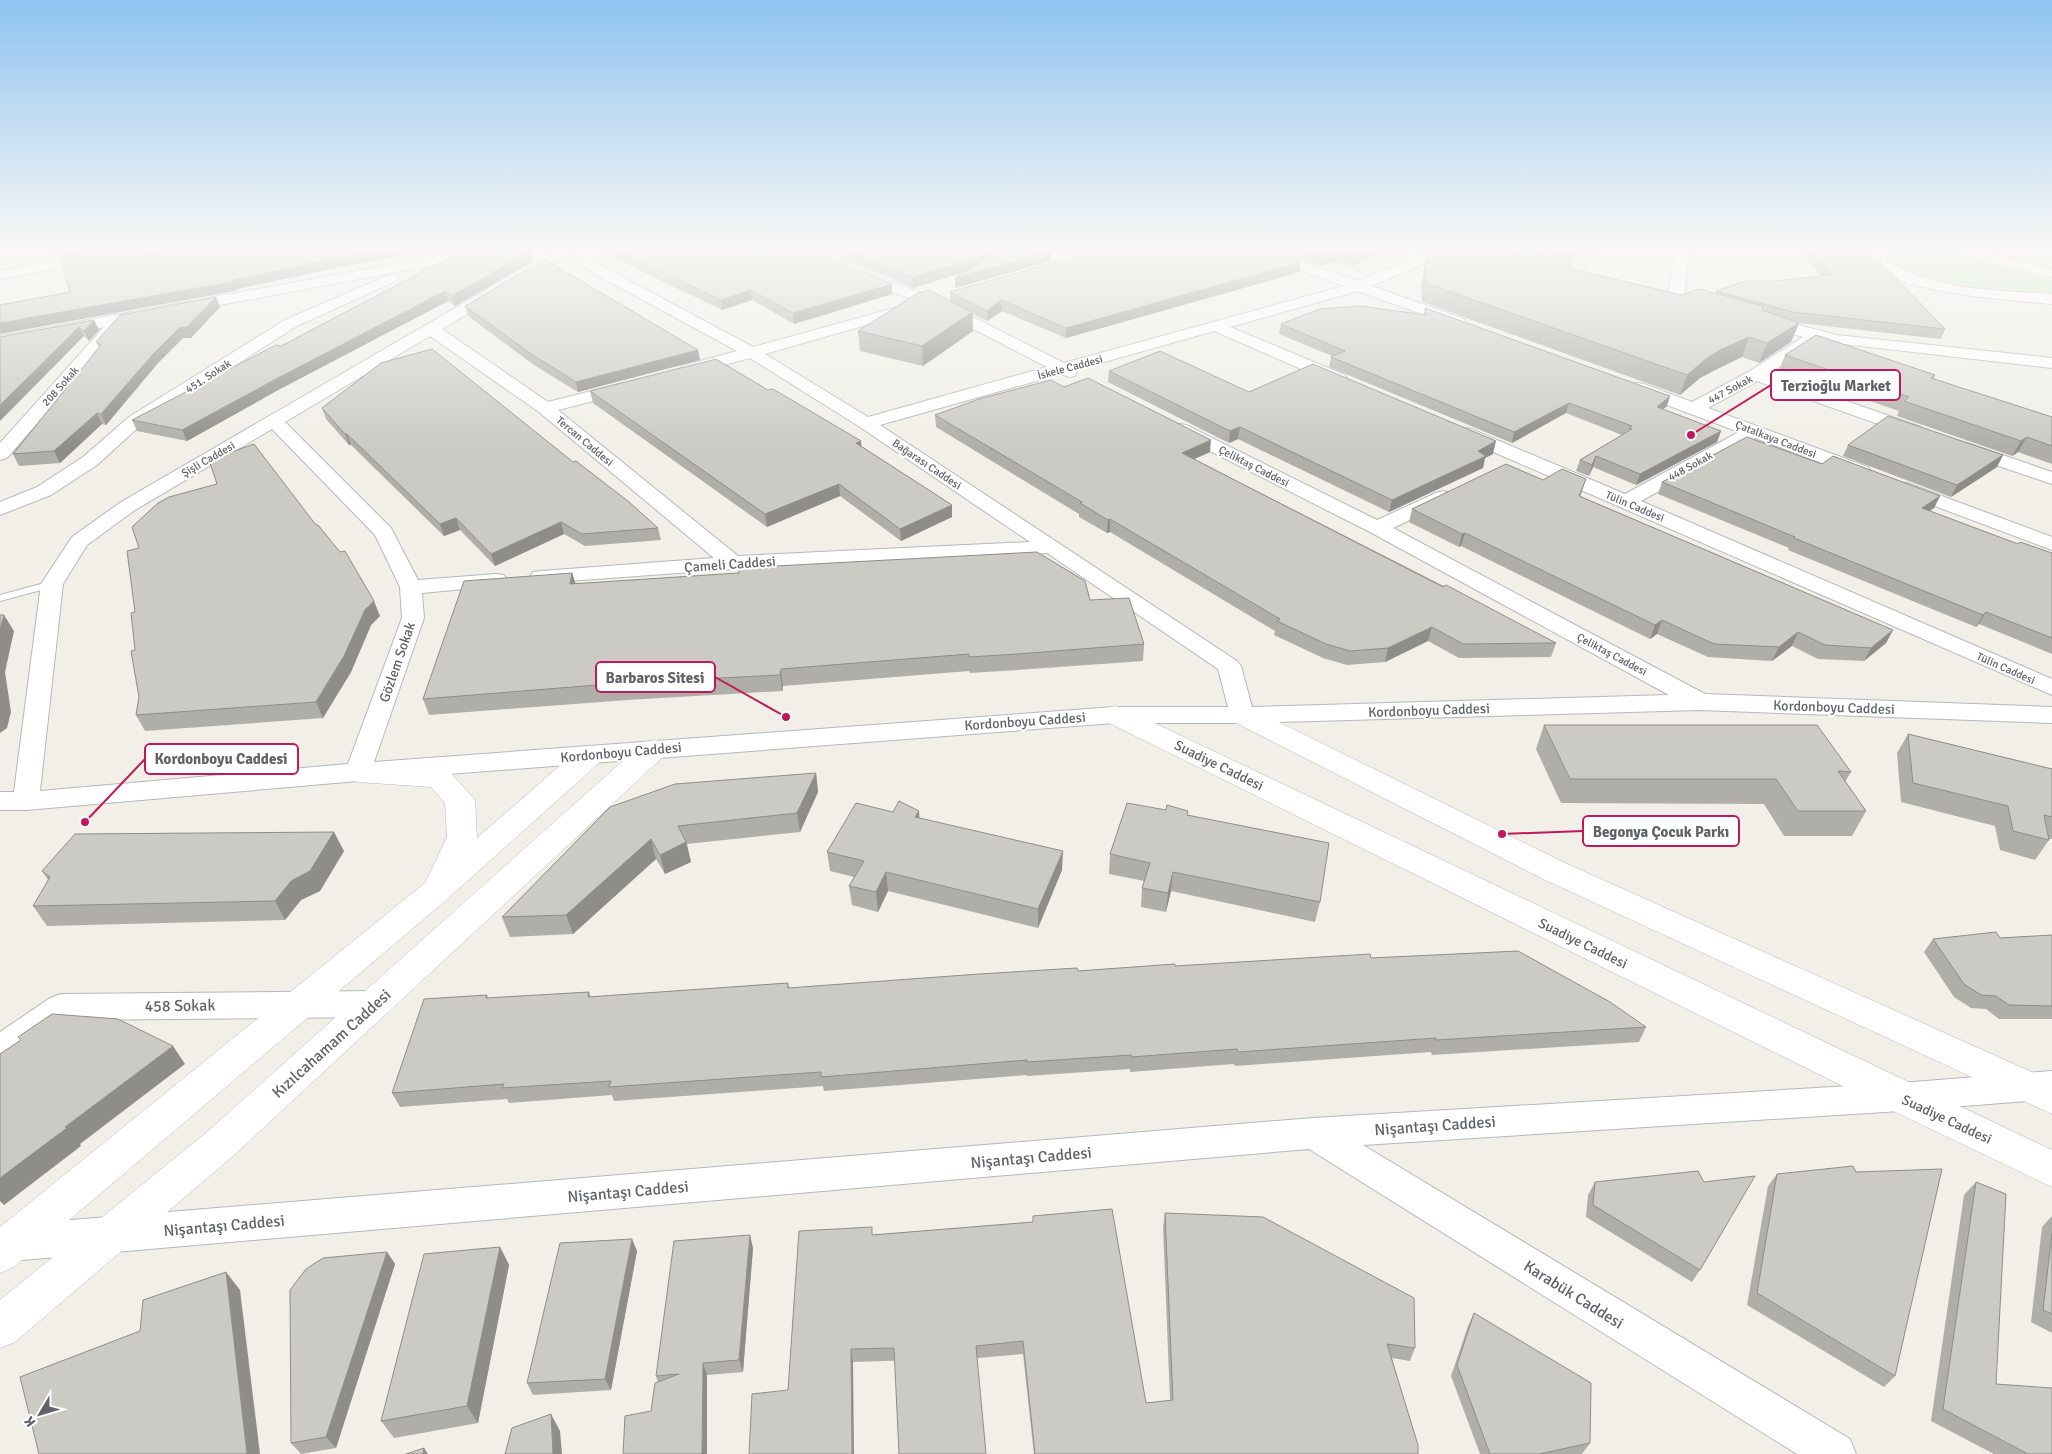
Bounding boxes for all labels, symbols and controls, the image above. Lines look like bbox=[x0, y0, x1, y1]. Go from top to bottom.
street label: İskele Caddesi bbox=[1036, 352, 1104, 382]
street label: 451. Sokak bbox=[183, 357, 234, 396]
street label: 208 Sokak bbox=[39, 364, 82, 409]
callout: Terzioğlu Market bbox=[1771, 370, 1900, 400]
street label: 447 Sokak bbox=[1706, 372, 1755, 407]
text: Terzioğlu Market bbox=[1781, 377, 1891, 395]
street label: Tercan Caddesi bbox=[554, 414, 616, 469]
street label: Çatalkaya Caddesi bbox=[1733, 418, 1818, 461]
street label: Bağarası Caddesi bbox=[890, 437, 964, 492]
street label: Şişli Caddesi bbox=[179, 439, 237, 480]
street label: Çeliktaş Caddesi bbox=[1216, 443, 1291, 490]
street label: 448 Sokak bbox=[1666, 449, 1715, 484]
street label: Tülin Caddesi bbox=[1603, 488, 1666, 525]
street label: Çameli Caddesi bbox=[684, 553, 776, 576]
street label: Gözlem Sokak bbox=[376, 620, 419, 705]
street label: Çeliktaş Caddesi bbox=[1575, 631, 1649, 678]
street label: Tülin Caddesi bbox=[1975, 650, 2037, 687]
callout: Barbaros Sitesi bbox=[596, 662, 715, 692]
text: Barbaros Sitesi bbox=[606, 669, 704, 687]
street label: Kordonboyu Caddesi bbox=[1773, 697, 1895, 718]
street label: Kordonboyu Caddesi bbox=[1368, 700, 1490, 721]
street label: Kordonboyu Caddesi bbox=[964, 709, 1086, 734]
street label: Suadiye Caddesi bbox=[1171, 737, 1266, 794]
street label: Kordonboyu Caddesi bbox=[560, 739, 682, 766]
callout: Kordonboyu Caddesi bbox=[145, 744, 298, 774]
text: Kordonboyu Caddesi bbox=[154, 750, 288, 768]
callout: Begonya Çocuk Parkı bbox=[1583, 816, 1739, 846]
text: Begonya Çocuk Parkı bbox=[1593, 823, 1729, 841]
street label: Suadiye Caddesi bbox=[1535, 915, 1630, 972]
street label: Kızılcahamam Caddesi bbox=[268, 985, 395, 1103]
street label: 458 Sokak bbox=[144, 995, 216, 1017]
street label: Suadiye Caddesi bbox=[1899, 1091, 1994, 1148]
street label: Nişantaşı Caddesi bbox=[1374, 1112, 1496, 1140]
street label: Nişantaşı Caddesi bbox=[970, 1143, 1093, 1173]
street label: Nişantaşı Caddesi bbox=[567, 1177, 690, 1207]
street label: Nişantaşı Caddesi bbox=[163, 1211, 286, 1241]
street label: Karabük Caddesi bbox=[1520, 1256, 1627, 1334]
north arrow bbox=[15, 1389, 65, 1439]
text: K bbox=[21, 1413, 40, 1430]

